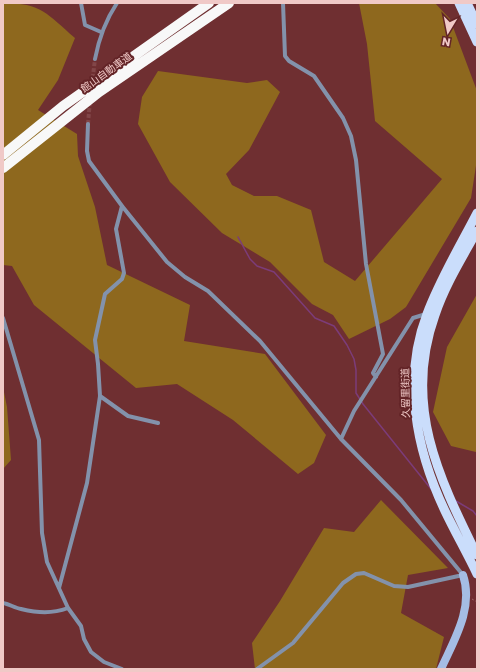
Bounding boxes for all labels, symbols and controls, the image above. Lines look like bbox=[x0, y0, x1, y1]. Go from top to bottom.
north arrow bbox=[428, 12, 468, 52]
text: N bbox=[441, 33, 452, 50]
street label: 館山自動車道 bbox=[78, 49, 135, 96]
street label: 久留里街道 bbox=[398, 368, 413, 418]

